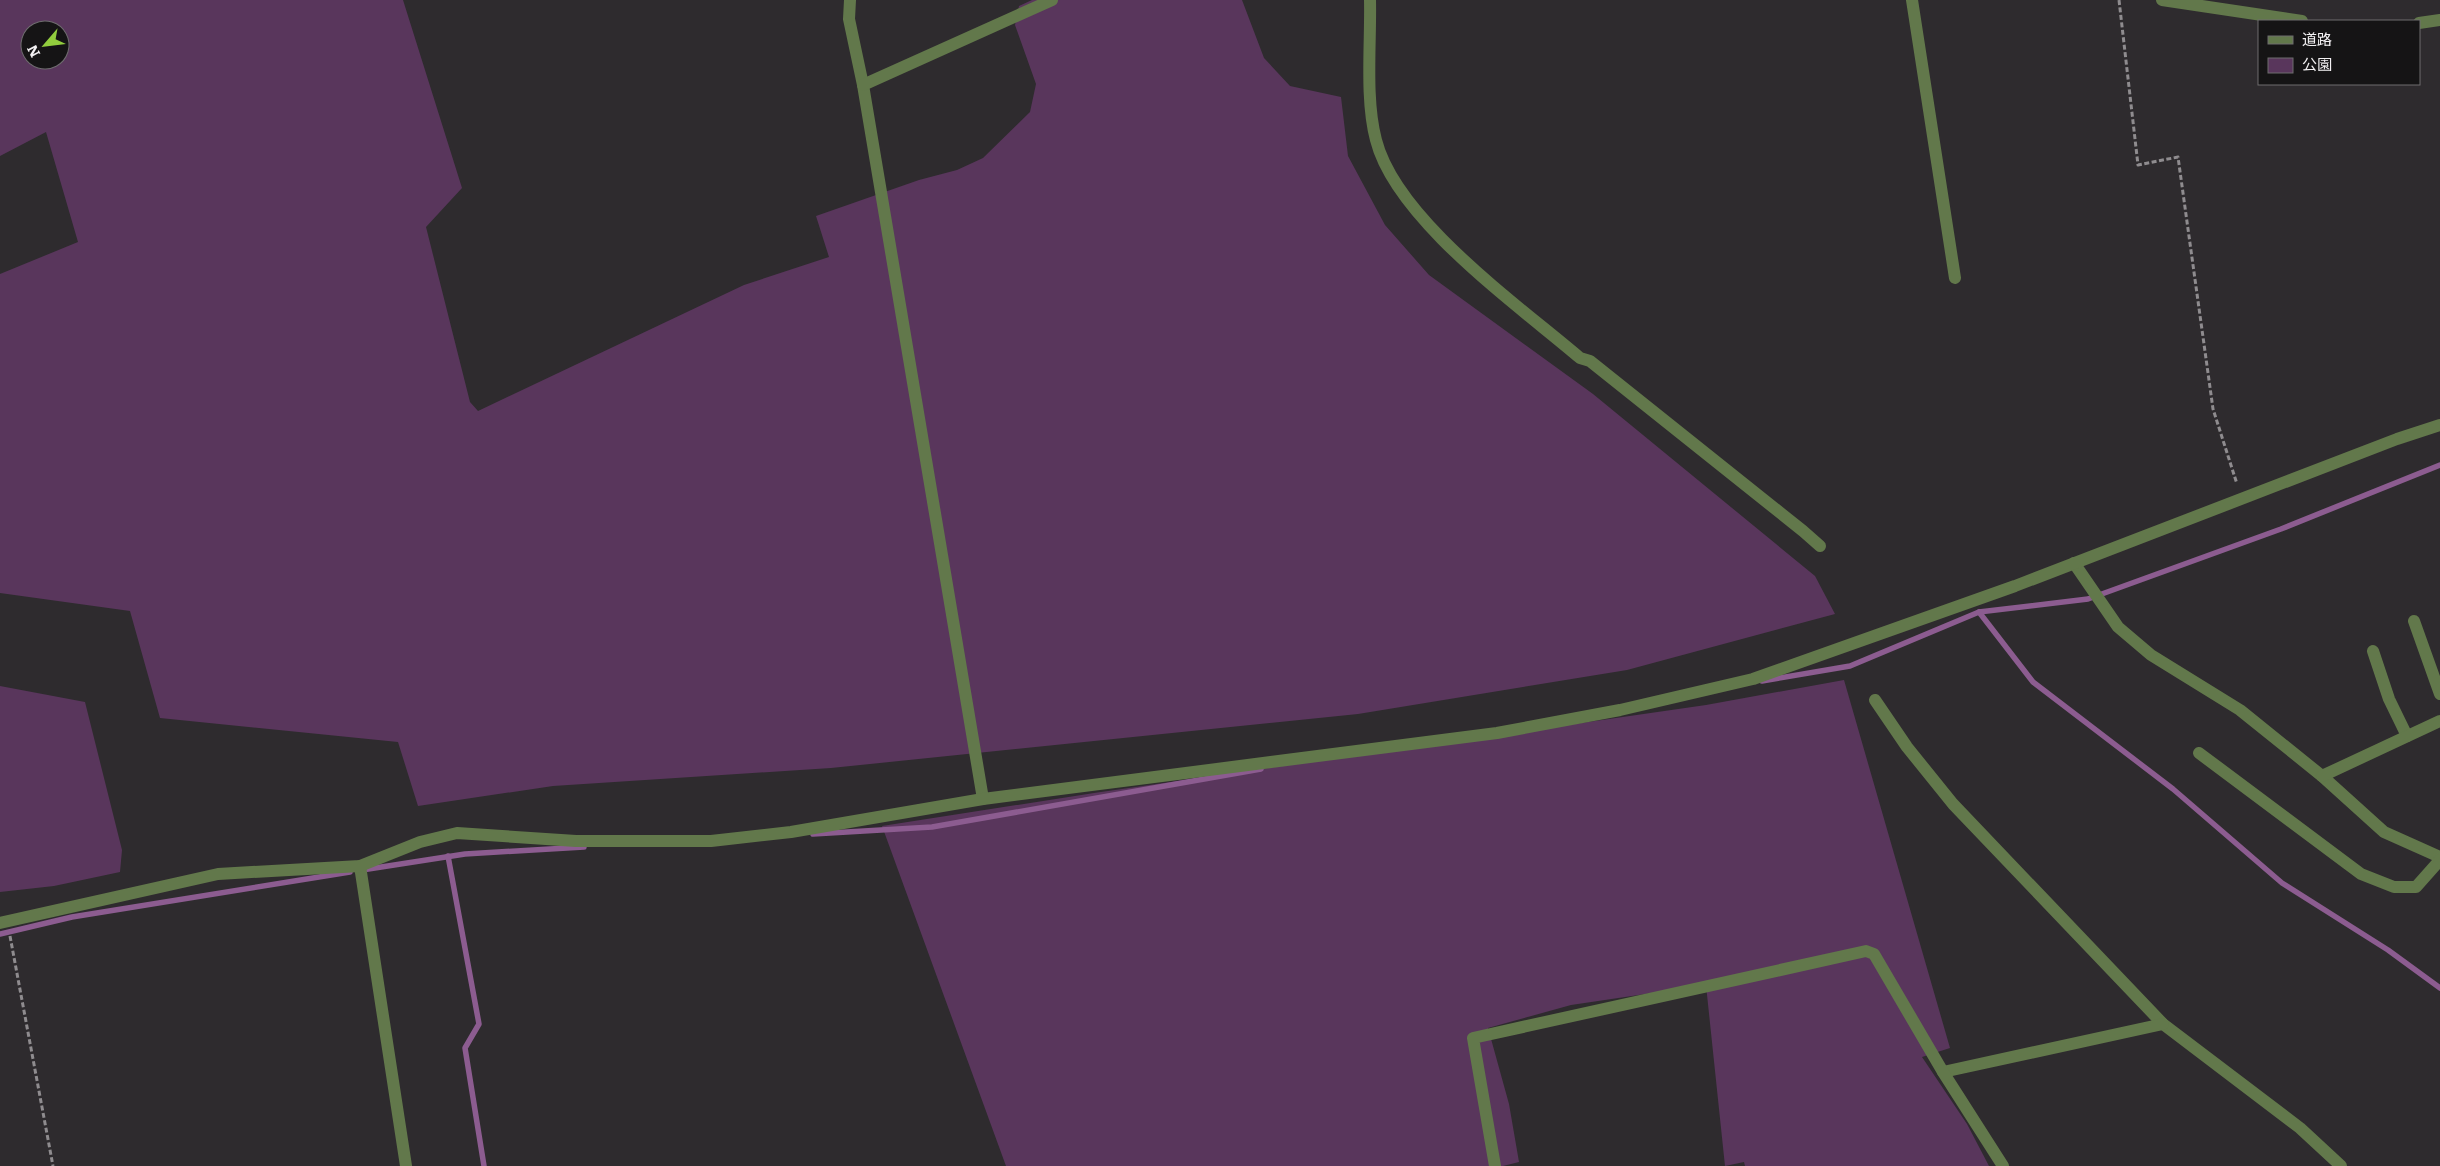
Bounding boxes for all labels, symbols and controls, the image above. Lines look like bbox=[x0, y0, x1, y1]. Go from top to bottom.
north arrow bbox=[20, 20, 70, 70]
legend bbox=[2258, 20, 2420, 85]
text: 道路 bbox=[2302, 27, 2332, 50]
text: N bbox=[21, 41, 44, 61]
text: 公園 bbox=[2302, 52, 2332, 75]

